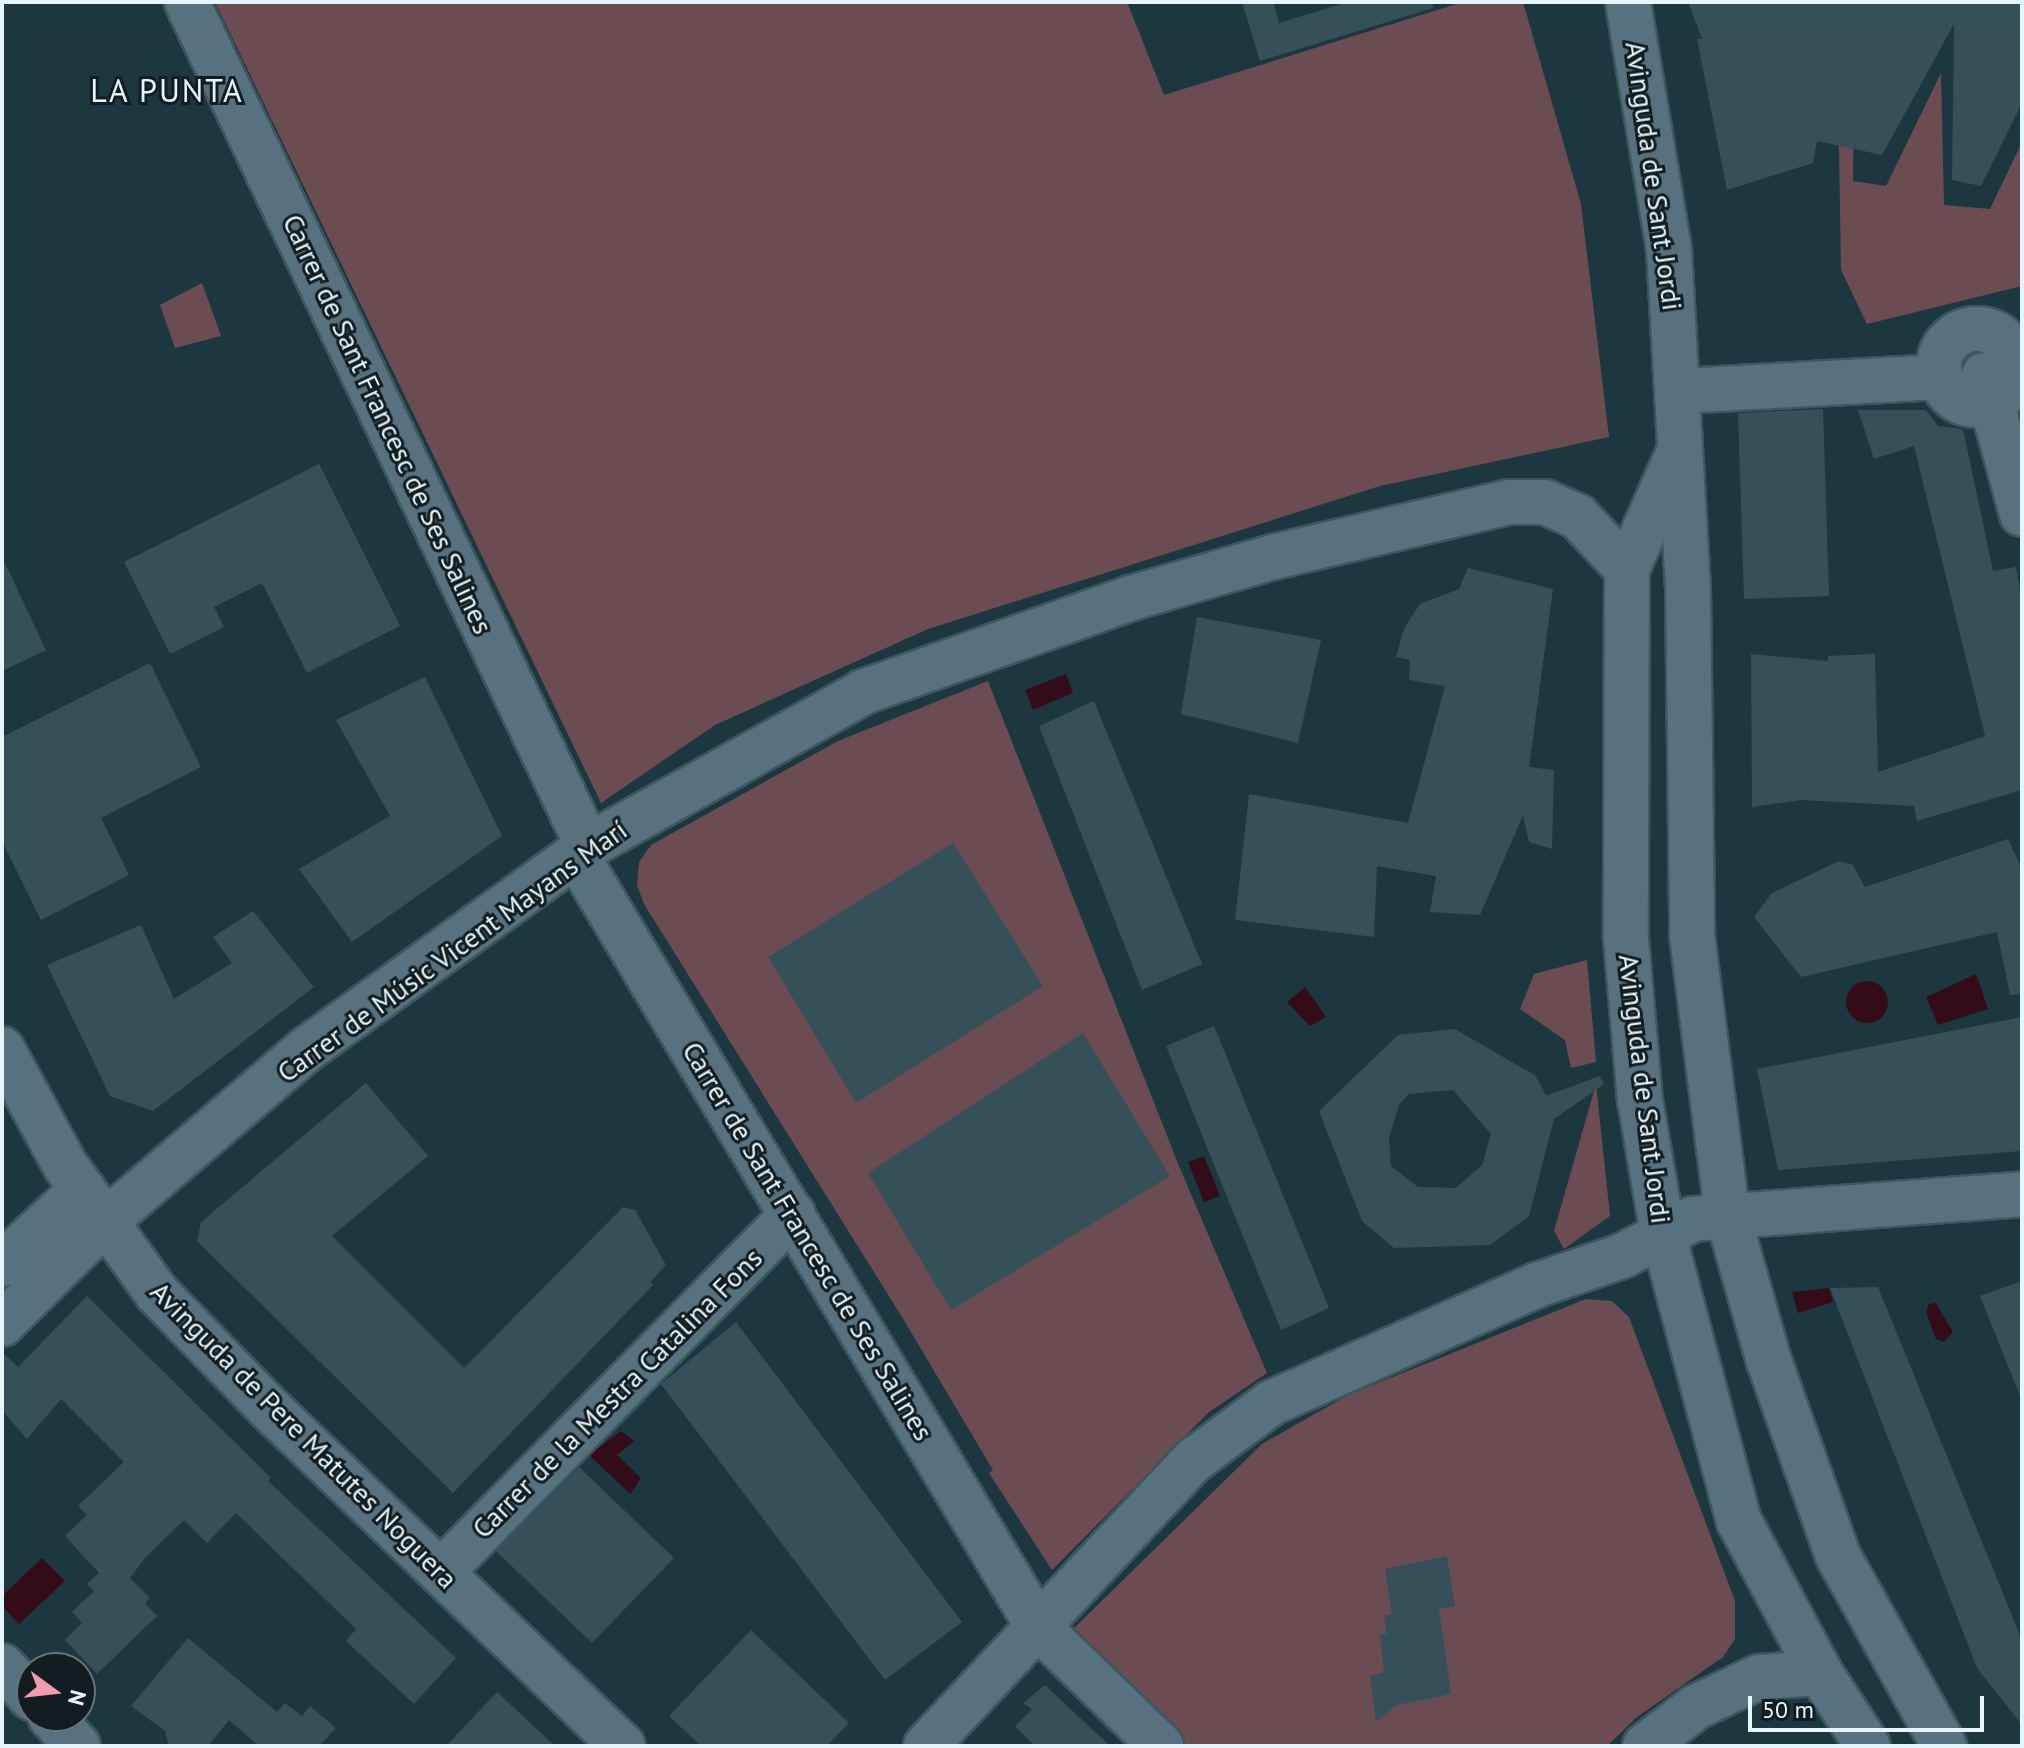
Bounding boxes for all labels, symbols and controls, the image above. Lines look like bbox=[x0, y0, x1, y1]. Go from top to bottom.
street label: Avinguda de Sant Jordi bbox=[1618, 39, 1690, 313]
district label: LA PUNTA bbox=[90, 71, 244, 109]
street label: Carrer de Sant Francesc de Ses Salines bbox=[276, 209, 500, 639]
street label: Carrer de Músic Vicent Mayans Marí bbox=[270, 812, 634, 1090]
street label: Avinguda de Sant Jordi bbox=[1612, 952, 1678, 1226]
street label: Carrer de Sant Francesc de Ses Salines bbox=[675, 1035, 941, 1447]
street label: Carrer de la Mestra Catalina Fons bbox=[465, 1241, 769, 1545]
street label: Avinguda de Pere Matutes Noguera bbox=[144, 1275, 464, 1595]
north arrow bbox=[16, 1652, 96, 1732]
scale bar bbox=[1752, 1680, 1988, 1730]
text: N bbox=[62, 1687, 93, 1708]
text: 50 m bbox=[1762, 1694, 1814, 1725]

